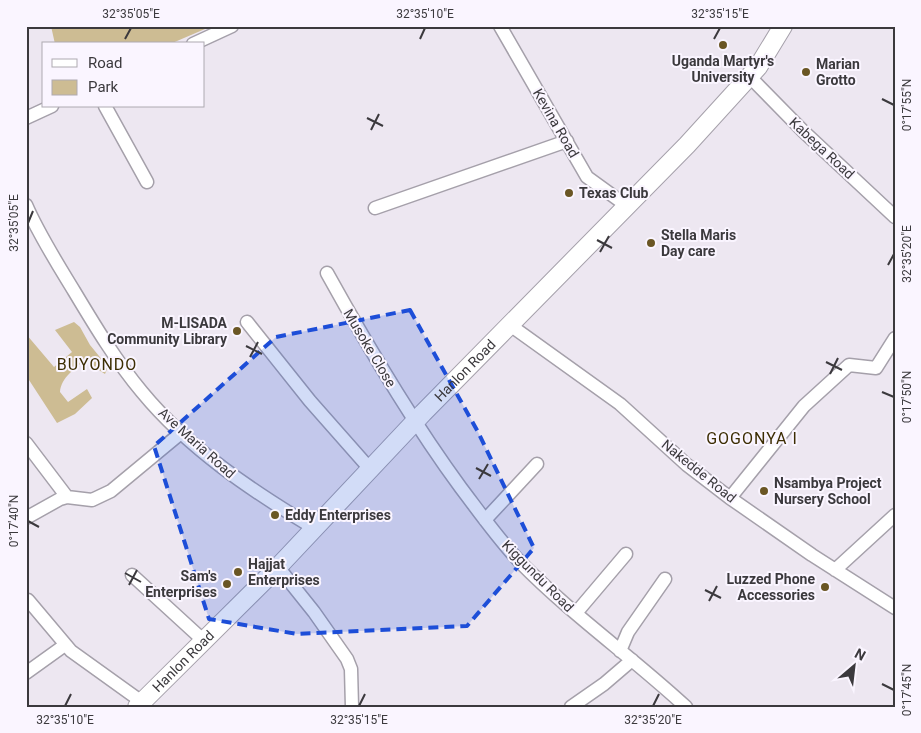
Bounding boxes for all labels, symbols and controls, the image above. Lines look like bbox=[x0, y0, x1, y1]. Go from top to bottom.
text: 32°35'05"E bbox=[102, 7, 160, 21]
text: 32°35'10"E bbox=[396, 7, 454, 21]
text: 32°35'15"E bbox=[691, 7, 749, 21]
marker: Uganda Martyr's University bbox=[717, 39, 729, 51]
legend bbox=[42, 42, 205, 108]
place label: Uganda Martyr's University bbox=[672, 53, 774, 85]
text: Road bbox=[88, 54, 122, 72]
place label: Marian Grotto bbox=[816, 56, 860, 88]
marker: Marian Grotto bbox=[800, 66, 812, 78]
text: Park bbox=[88, 78, 119, 96]
text: 0°17'55"N bbox=[900, 79, 914, 131]
street label: Kevina Road bbox=[530, 86, 582, 160]
street label: Kabega Road bbox=[786, 114, 858, 182]
place label: Texas Club bbox=[579, 185, 649, 201]
marker: Texas Club bbox=[563, 187, 575, 199]
text: 32°35'05"E bbox=[7, 194, 21, 252]
text: 32°35'20"E bbox=[900, 225, 914, 283]
place label: Stella Maris Day care bbox=[661, 227, 736, 259]
marker: Stella Maris Day care bbox=[645, 237, 657, 249]
street label: Musoke Close bbox=[340, 306, 400, 390]
place label: M-LISADA Community Library bbox=[107, 315, 228, 347]
marker: M-LISADA Community Library bbox=[231, 325, 243, 337]
street label: Hanlon Road bbox=[431, 336, 499, 405]
district label: BUYONDO bbox=[57, 355, 137, 374]
text: 0°17'50"N bbox=[900, 371, 914, 423]
street label: Ave Maria Road bbox=[155, 404, 239, 482]
district label: GOGONYA I bbox=[706, 429, 798, 448]
street label: Nakedde Road bbox=[659, 436, 739, 506]
place label: Nsambya Project Nursery School bbox=[774, 475, 882, 507]
marker: Nsambya Project Nursery School bbox=[758, 485, 770, 497]
text: 0°17'40"N bbox=[7, 495, 21, 547]
place label: Eddy Enterprises bbox=[285, 507, 391, 523]
marker: Eddy Enterprises bbox=[269, 509, 281, 521]
street label: Kiggundu Road bbox=[499, 537, 577, 615]
place label: Hajjat Enterprises bbox=[248, 556, 320, 588]
marker: Hajjat Enterprises bbox=[232, 566, 244, 578]
place label: Sam's Enterprises bbox=[145, 568, 217, 600]
place label: Luzzed Phone Accessories bbox=[727, 571, 815, 603]
marker: Sam's Enterprises bbox=[221, 578, 233, 590]
marker: Luzzed Phone Accessories bbox=[819, 581, 831, 593]
street label: Hanlon Road bbox=[149, 627, 217, 695]
north arrow bbox=[828, 640, 878, 690]
text: N bbox=[852, 645, 868, 664]
text: 0°17'45"N bbox=[900, 664, 914, 716]
text: 32°35'10"E bbox=[36, 713, 94, 727]
text: 32°35'15"E bbox=[330, 713, 388, 727]
text: 32°35'20"E bbox=[624, 713, 682, 727]

